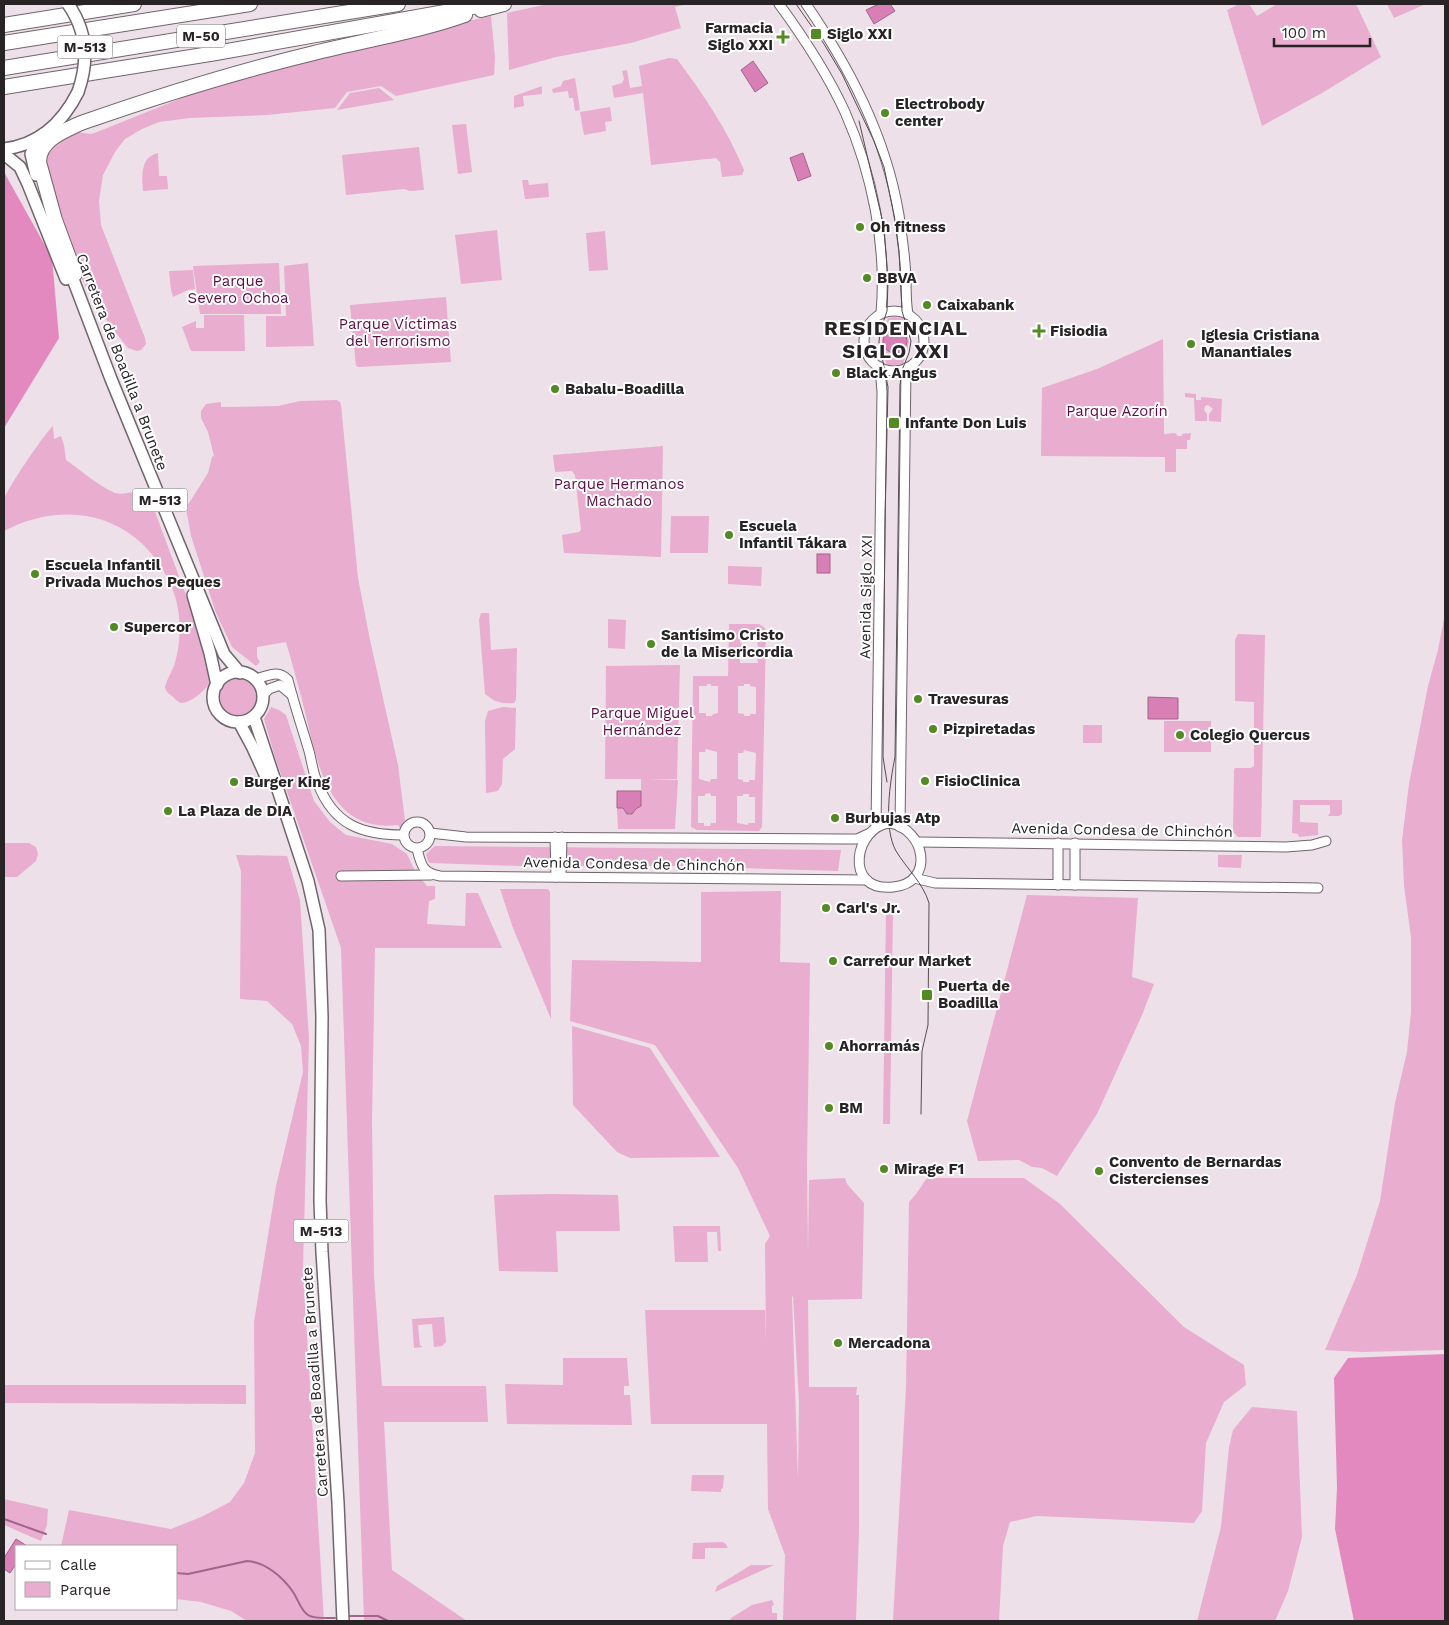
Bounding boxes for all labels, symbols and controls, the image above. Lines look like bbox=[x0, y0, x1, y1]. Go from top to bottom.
scale bar bbox=[1274, 15, 1370, 47]
place label: Farmacia Siglo XXI bbox=[705, 19, 773, 54]
road number: M-50 bbox=[177, 24, 225, 48]
text: 100 m bbox=[1282, 24, 1326, 42]
place label: Siglo XXI bbox=[827, 25, 892, 43]
marker: Siglo XXI bbox=[809, 27, 823, 41]
marker: Farmacia Siglo XXI bbox=[777, 31, 789, 43]
road number: M-513 bbox=[58, 36, 112, 58]
place label: Electrobody center bbox=[895, 95, 985, 130]
marker: Electrobody center bbox=[879, 107, 891, 119]
place label: Oh fitness bbox=[870, 218, 946, 236]
marker: Oh fitness bbox=[854, 221, 866, 233]
street label: Carretera de Boadilla a Brunete bbox=[72, 251, 172, 473]
place label: BBVA bbox=[877, 269, 918, 287]
park label: Parque Severo Ochoa bbox=[188, 272, 289, 307]
marker: BBVA bbox=[861, 272, 873, 284]
place label: Caixabank bbox=[937, 296, 1015, 314]
marker: Caixabank bbox=[921, 299, 933, 311]
park label: Parque Víctimas del Terrorismo bbox=[339, 315, 457, 350]
district label: RESIDENCIAL SIGLO XXI bbox=[824, 316, 968, 363]
place label: Fisiodia bbox=[1050, 322, 1108, 340]
marker: Fisiodia bbox=[1032, 324, 1046, 338]
place label: Iglesia Cristiana Manantiales bbox=[1201, 326, 1320, 361]
marker: Iglesia Cristiana Manantiales bbox=[1185, 338, 1197, 350]
place label: Black Angus bbox=[846, 364, 937, 382]
marker: Black Angus bbox=[830, 367, 842, 379]
place label: Babalu-Boadilla bbox=[565, 380, 685, 398]
marker: Babalu-Boadilla bbox=[549, 383, 561, 395]
park label: Parque Azorín bbox=[1066, 402, 1168, 420]
place label: Infante Don Luis bbox=[905, 414, 1026, 432]
marker: Infante Don Luis bbox=[887, 416, 901, 430]
park label: Parque Hermanos Machado bbox=[554, 475, 684, 510]
road number: M-513 bbox=[132, 488, 188, 512]
place label: Escuela Infantil Tákara bbox=[739, 517, 847, 552]
marker: Escuela Infantil Tákara bbox=[723, 529, 735, 541]
street label: Avenida Siglo XXI bbox=[856, 535, 876, 659]
place label: Escuela Infantil Privada Muchos Peques bbox=[45, 556, 221, 591]
marker: Escuela Infantil Privada Muchos Peques bbox=[29, 568, 41, 580]
place label: Supercor bbox=[124, 618, 192, 636]
marker: Supercor bbox=[108, 621, 120, 633]
place label: Santísimo Cristo de la Misericordia bbox=[661, 626, 793, 661]
marker: Santísimo Cristo de la Misericordia bbox=[645, 638, 657, 650]
place label: Travesuras bbox=[928, 690, 1009, 708]
marker: Travesuras bbox=[912, 693, 924, 705]
park label: Parque Miguel Hernández bbox=[590, 704, 694, 739]
place label: Pizpiretadas bbox=[943, 720, 1035, 738]
marker: Pizpiretadas bbox=[927, 723, 939, 735]
place label: Colegio Quercus bbox=[1190, 726, 1310, 744]
marker: Colegio Quercus bbox=[1174, 729, 1186, 741]
place label: FisioClinica bbox=[935, 772, 1021, 790]
place label: Burger King bbox=[244, 773, 331, 791]
marker: FisioClinica bbox=[919, 775, 931, 787]
marker: Burger King bbox=[228, 776, 240, 788]
place label: La Plaza de DIA bbox=[178, 802, 293, 820]
marker: La Plaza de DIA bbox=[162, 805, 174, 817]
place label: Burbujas Atp bbox=[845, 809, 940, 827]
marker: Burbujas Atp bbox=[829, 812, 841, 824]
street label: Avenida Condesa de Chinchón bbox=[1011, 819, 1233, 841]
street label: Avenida Condesa de Chinchón bbox=[523, 853, 745, 875]
place label: Carl's Jr. bbox=[836, 899, 901, 917]
marker: Carl's Jr. bbox=[820, 902, 832, 914]
place label: Carrefour Market bbox=[843, 952, 972, 970]
marker: Carrefour Market bbox=[827, 955, 839, 967]
place label: Puerta de Boadilla bbox=[938, 977, 1010, 1012]
marker: Puerta de Boadilla bbox=[920, 988, 934, 1002]
place label: Ahorramás bbox=[839, 1037, 920, 1055]
marker: Ahorramás bbox=[823, 1040, 835, 1052]
place label: BM bbox=[839, 1099, 863, 1117]
marker: BM bbox=[823, 1102, 835, 1114]
place label: Convento de Bernardas Cistercienses bbox=[1109, 1153, 1282, 1188]
place label: Mirage F1 bbox=[894, 1160, 964, 1178]
marker: Mirage F1 bbox=[878, 1163, 890, 1175]
marker: Convento de Bernardas Cistercienses bbox=[1093, 1165, 1105, 1177]
road number: M-513 bbox=[294, 1220, 348, 1242]
street label: Carretera de Boadilla a Brunete bbox=[298, 1266, 332, 1498]
place label: Mercadona bbox=[848, 1334, 930, 1352]
marker: Mercadona bbox=[832, 1337, 844, 1349]
legend bbox=[15, 1545, 178, 1610]
text: Calle bbox=[60, 1556, 97, 1574]
text: Parque bbox=[60, 1581, 111, 1599]

